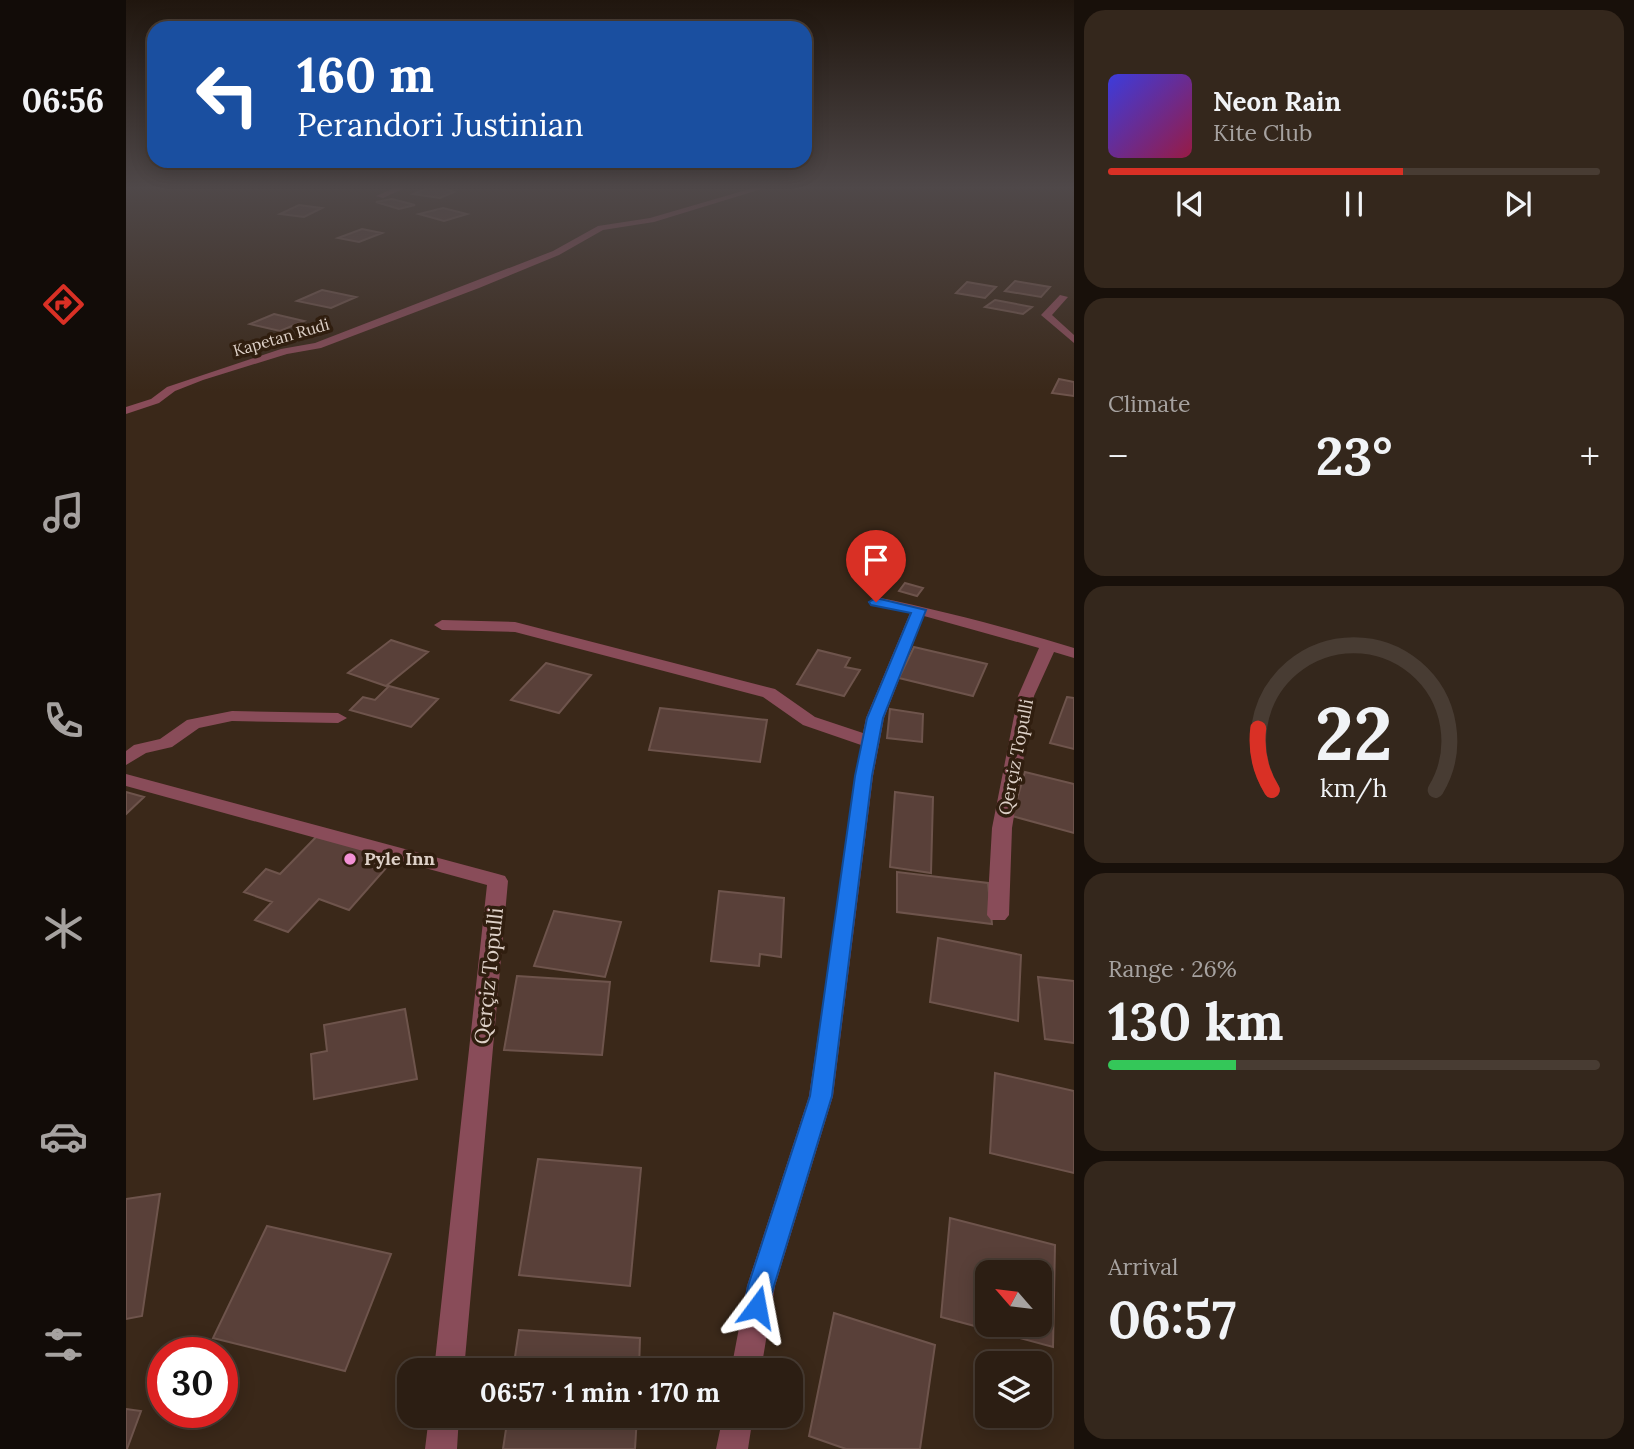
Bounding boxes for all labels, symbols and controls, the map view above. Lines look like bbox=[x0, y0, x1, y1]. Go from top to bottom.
text: 160 m bbox=[297, 43, 434, 105]
icon: left bbox=[182, 49, 273, 140]
text: 06:56 bbox=[22, 80, 104, 121]
text: Neon Rain bbox=[1213, 85, 1341, 118]
text: Perandori Justinian bbox=[297, 104, 584, 145]
text: Kite Club bbox=[1213, 118, 1312, 147]
icon: previous bbox=[1171, 185, 1209, 223]
icon: pause bbox=[1335, 185, 1373, 223]
icon: next bbox=[1499, 185, 1537, 223]
icon: directions bbox=[39, 280, 88, 329]
street label: Kapetan Rudi bbox=[230, 314, 332, 360]
text: Climate bbox=[1108, 389, 1190, 418]
text: 23° bbox=[1316, 423, 1392, 489]
text: − bbox=[1108, 432, 1128, 480]
text: + bbox=[1580, 432, 1600, 480]
icon: music bbox=[39, 488, 88, 537]
pin bbox=[846, 530, 906, 602]
icon: arrive bbox=[857, 541, 895, 579]
text: 22 bbox=[1315, 688, 1393, 781]
icon: phone bbox=[39, 696, 88, 745]
street label: Qerçiz Topulli bbox=[993, 697, 1038, 817]
text: km/h bbox=[1320, 772, 1388, 804]
place label: Pyle Inn bbox=[364, 847, 436, 870]
marker: Pyle Inn bbox=[342, 851, 358, 867]
icon: climate bbox=[39, 904, 88, 953]
street label: Qerçiz Topulli bbox=[468, 906, 509, 1046]
text: Range · 26% bbox=[1108, 954, 1237, 983]
text: 130 km bbox=[1108, 988, 1284, 1054]
icon: car bbox=[39, 1112, 88, 1161]
text: Arrival bbox=[1108, 1252, 1178, 1281]
north arrow bbox=[975, 1260, 1052, 1337]
map controls bbox=[975, 1260, 1052, 1428]
position arrow bbox=[720, 1270, 794, 1344]
text: 06:57 bbox=[1108, 1286, 1236, 1352]
icon: filters bbox=[39, 1320, 88, 1369]
speed limit sign: 30 bbox=[147, 1337, 238, 1428]
button: layers bbox=[975, 1351, 1052, 1428]
text: 06:57 · 1 min · 170 m bbox=[480, 1376, 720, 1409]

